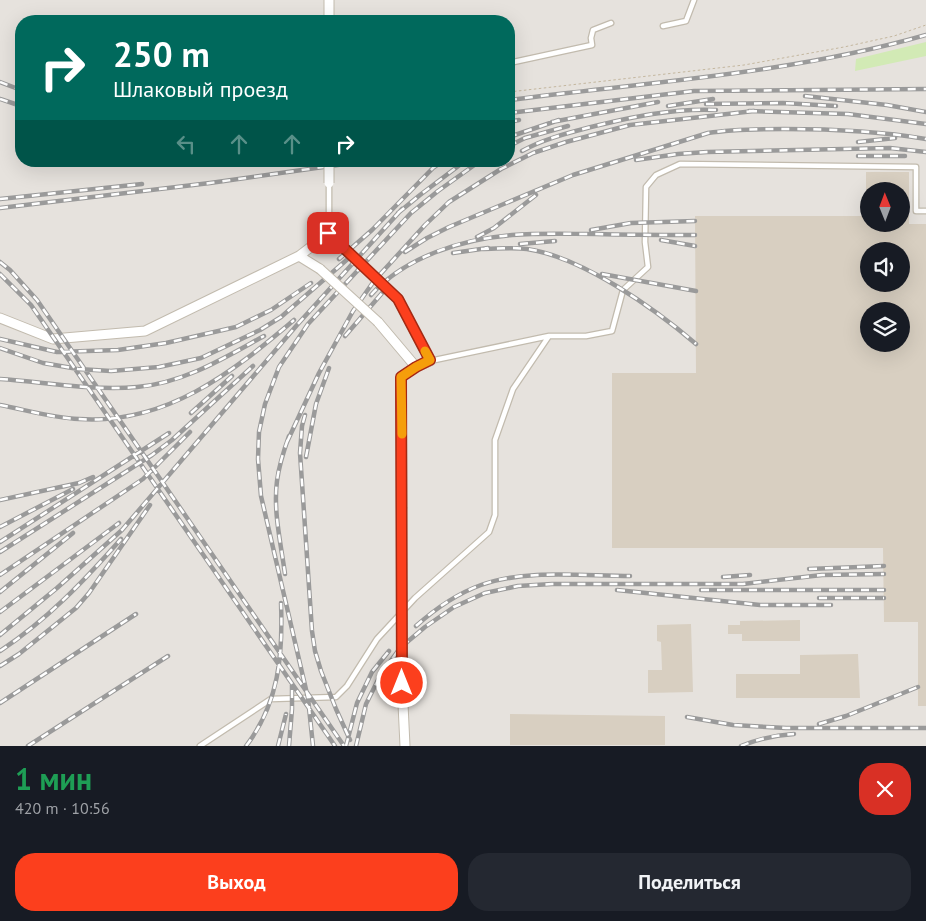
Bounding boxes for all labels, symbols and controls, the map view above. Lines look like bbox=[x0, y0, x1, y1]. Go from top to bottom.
text: 250 m bbox=[113, 31, 210, 77]
icon: right bbox=[30, 35, 95, 100]
text: Шлаковый проезд bbox=[113, 75, 288, 103]
icon: left bbox=[172, 130, 200, 158]
icon: ahead bbox=[225, 130, 253, 158]
icon: ahead bbox=[278, 130, 306, 158]
icon: right bbox=[331, 130, 359, 158]
north arrow bbox=[860, 182, 910, 232]
map controls bbox=[860, 182, 910, 352]
pin bbox=[307, 212, 349, 254]
icon: arrive bbox=[314, 219, 342, 247]
button: sound bbox=[860, 242, 910, 292]
button: layers bbox=[860, 302, 910, 352]
position arrow bbox=[375, 656, 427, 708]
text: 1 мин bbox=[15, 759, 92, 798]
button: close bbox=[859, 763, 911, 815]
text: 420 m · 10:56 bbox=[15, 798, 110, 818]
button: Выход bbox=[15, 853, 458, 911]
button: Поделиться bbox=[468, 853, 911, 911]

